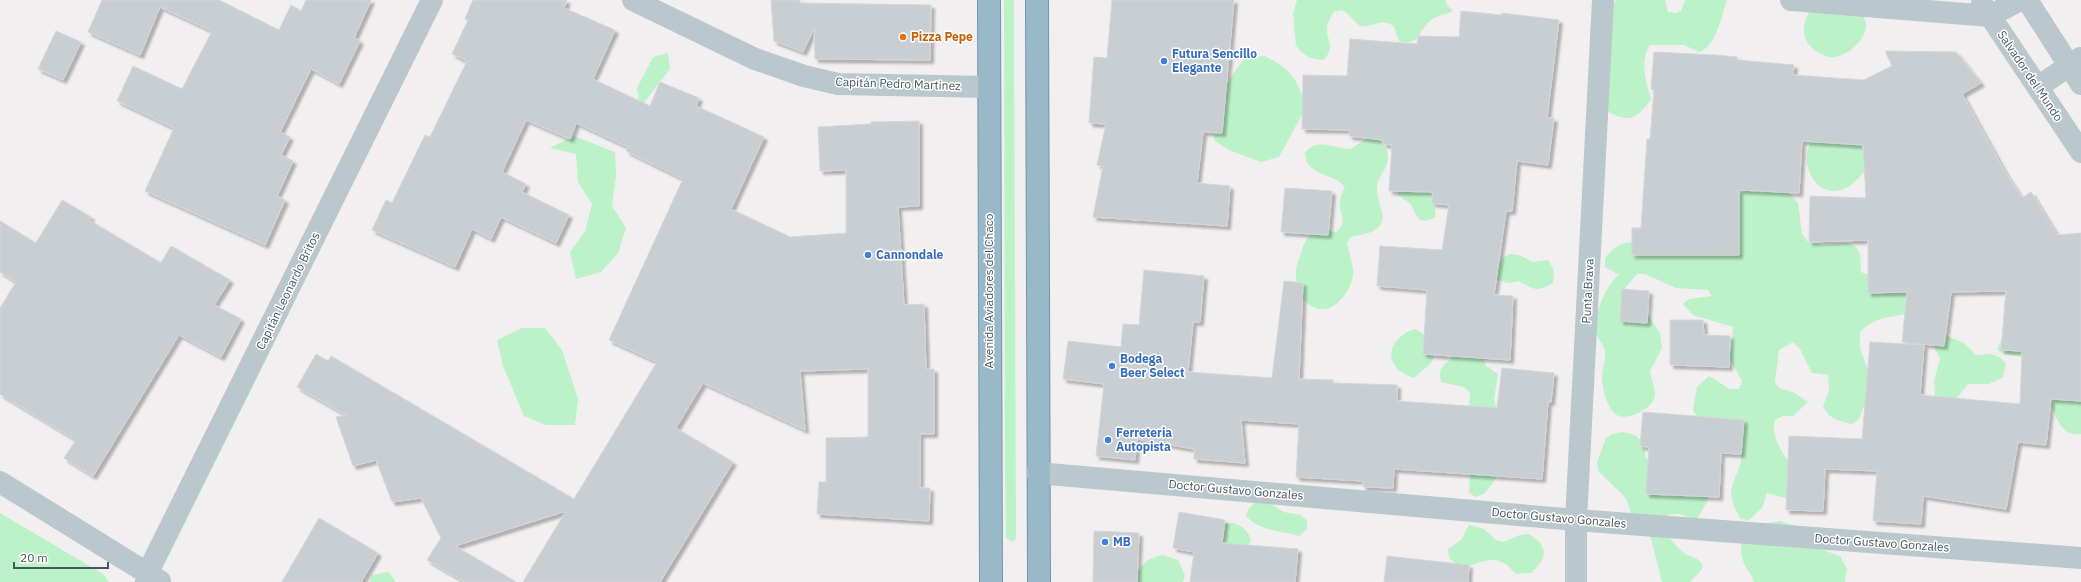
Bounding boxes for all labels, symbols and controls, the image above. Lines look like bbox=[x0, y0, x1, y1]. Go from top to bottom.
street label: Salvador del Mundo bbox=[1994, 27, 2067, 124]
place label: Pizza Pepe bbox=[911, 29, 973, 44]
marker: Pizza Pepe bbox=[898, 32, 908, 42]
place label: Futura Sencillo Elegante bbox=[1172, 46, 1257, 75]
marker: Futura Sencillo Elegante bbox=[1159, 56, 1169, 66]
street label: Capitán Pedro Martinez bbox=[835, 74, 961, 93]
street label: Avenida Aviadores del Chaco bbox=[981, 213, 996, 368]
street label: Capitán Leonardo Britos bbox=[252, 229, 323, 352]
place label: Cannondale bbox=[876, 247, 944, 262]
marker: Cannondale bbox=[863, 250, 873, 260]
street label: Punta Brava bbox=[1578, 258, 1597, 324]
place label: Bodega Beer Select bbox=[1120, 351, 1185, 380]
marker: Bodega Beer Select bbox=[1107, 361, 1117, 371]
place label: Ferreteria Autopista bbox=[1116, 425, 1172, 454]
marker: Ferreteria Autopista bbox=[1103, 435, 1113, 445]
street label: Doctor Gustavo Gonzales bbox=[1168, 476, 1304, 503]
street label: Doctor Gustavo Gonzales bbox=[1491, 504, 1627, 531]
street label: Doctor Gustavo Gonzales bbox=[1814, 530, 1950, 555]
place label: MB bbox=[1113, 534, 1131, 549]
marker: MB bbox=[1100, 537, 1110, 547]
scale bar bbox=[14, 544, 108, 570]
text: 20 m bbox=[20, 550, 48, 565]

